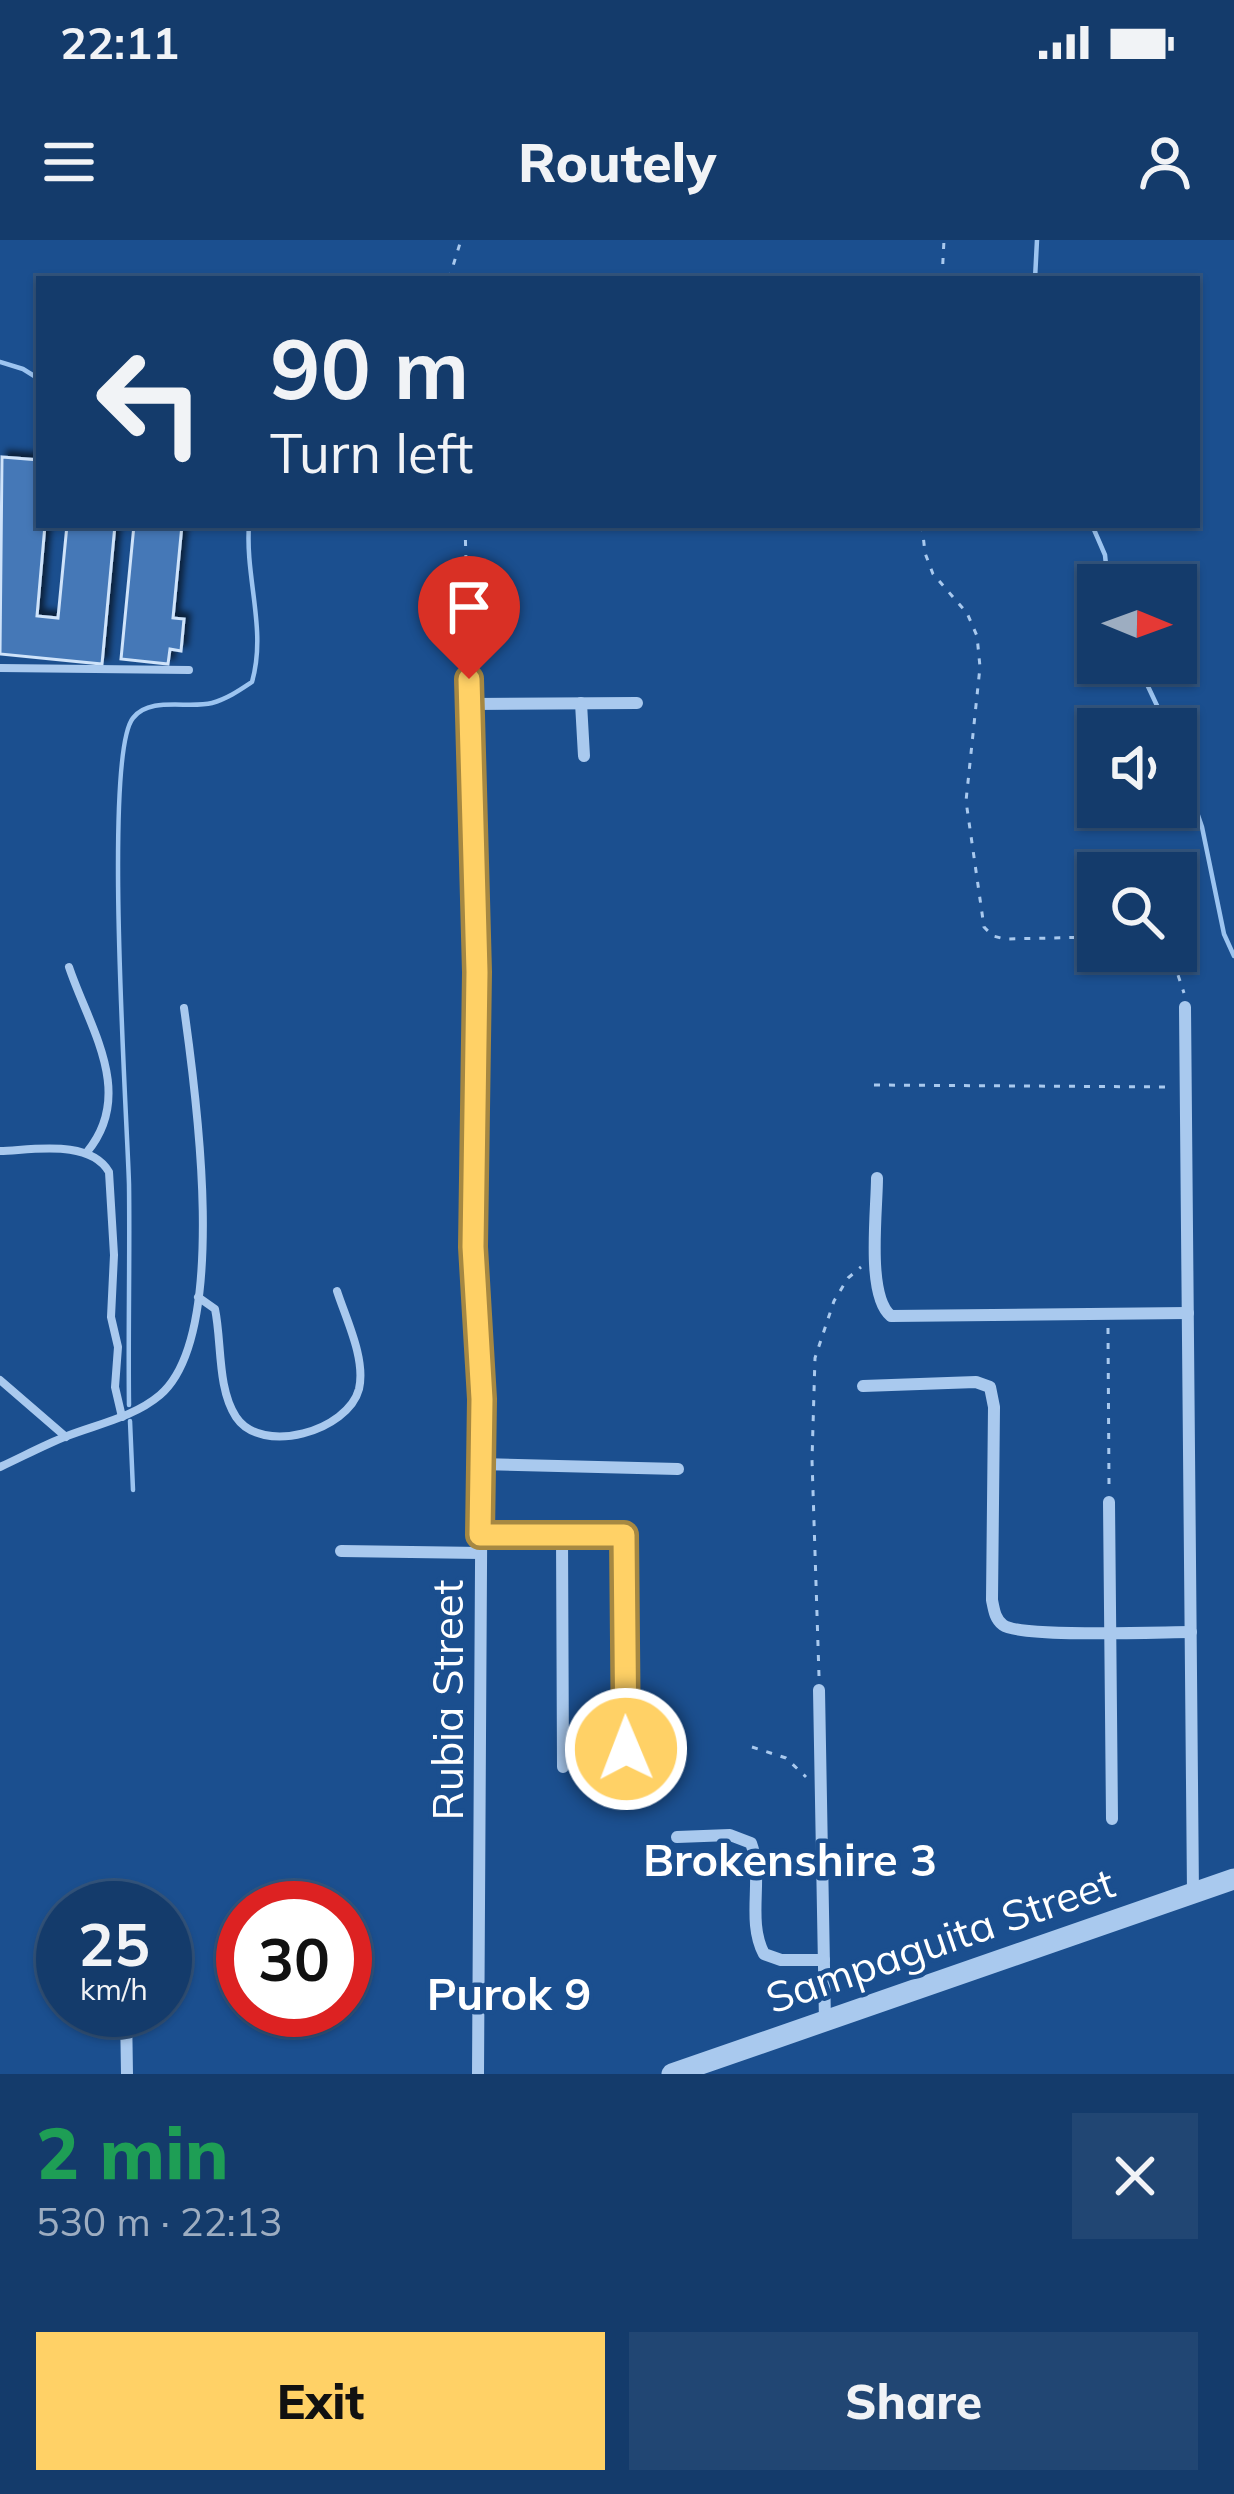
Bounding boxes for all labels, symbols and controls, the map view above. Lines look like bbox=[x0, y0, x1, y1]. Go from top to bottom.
text: 22:11 bbox=[60, 14, 179, 70]
text: Routely bbox=[518, 128, 716, 196]
icon: menu bbox=[36, 129, 102, 195]
icon: person bbox=[1132, 129, 1198, 195]
text: 90 m bbox=[270, 315, 469, 420]
icon: left bbox=[72, 324, 228, 480]
text: Turn left bbox=[270, 419, 473, 487]
pin bbox=[418, 556, 520, 679]
north arrow bbox=[1077, 564, 1197, 684]
map controls bbox=[1077, 564, 1197, 972]
icon: arrive bbox=[436, 574, 502, 640]
button: sound bbox=[1077, 708, 1197, 828]
button: search bbox=[1077, 852, 1197, 972]
street label: Rubia Street bbox=[421, 1580, 474, 1820]
position arrow bbox=[563, 1686, 689, 1812]
district label: Brokenshire 3 bbox=[643, 1831, 937, 1887]
street label: Sampaguita Street bbox=[759, 1855, 1121, 2025]
speed limit sign: 30 bbox=[216, 1881, 372, 2037]
text: 25 bbox=[78, 1906, 150, 1981]
district label: Purok 9 bbox=[427, 1965, 591, 2021]
text: km/h bbox=[80, 1970, 148, 2008]
text: 2 min bbox=[36, 2107, 229, 2197]
button: close bbox=[1072, 2113, 1198, 2239]
text: 530 m · 22:13 bbox=[36, 2197, 282, 2246]
button: Exit bbox=[36, 2332, 605, 2470]
button: Share bbox=[629, 2332, 1198, 2470]

